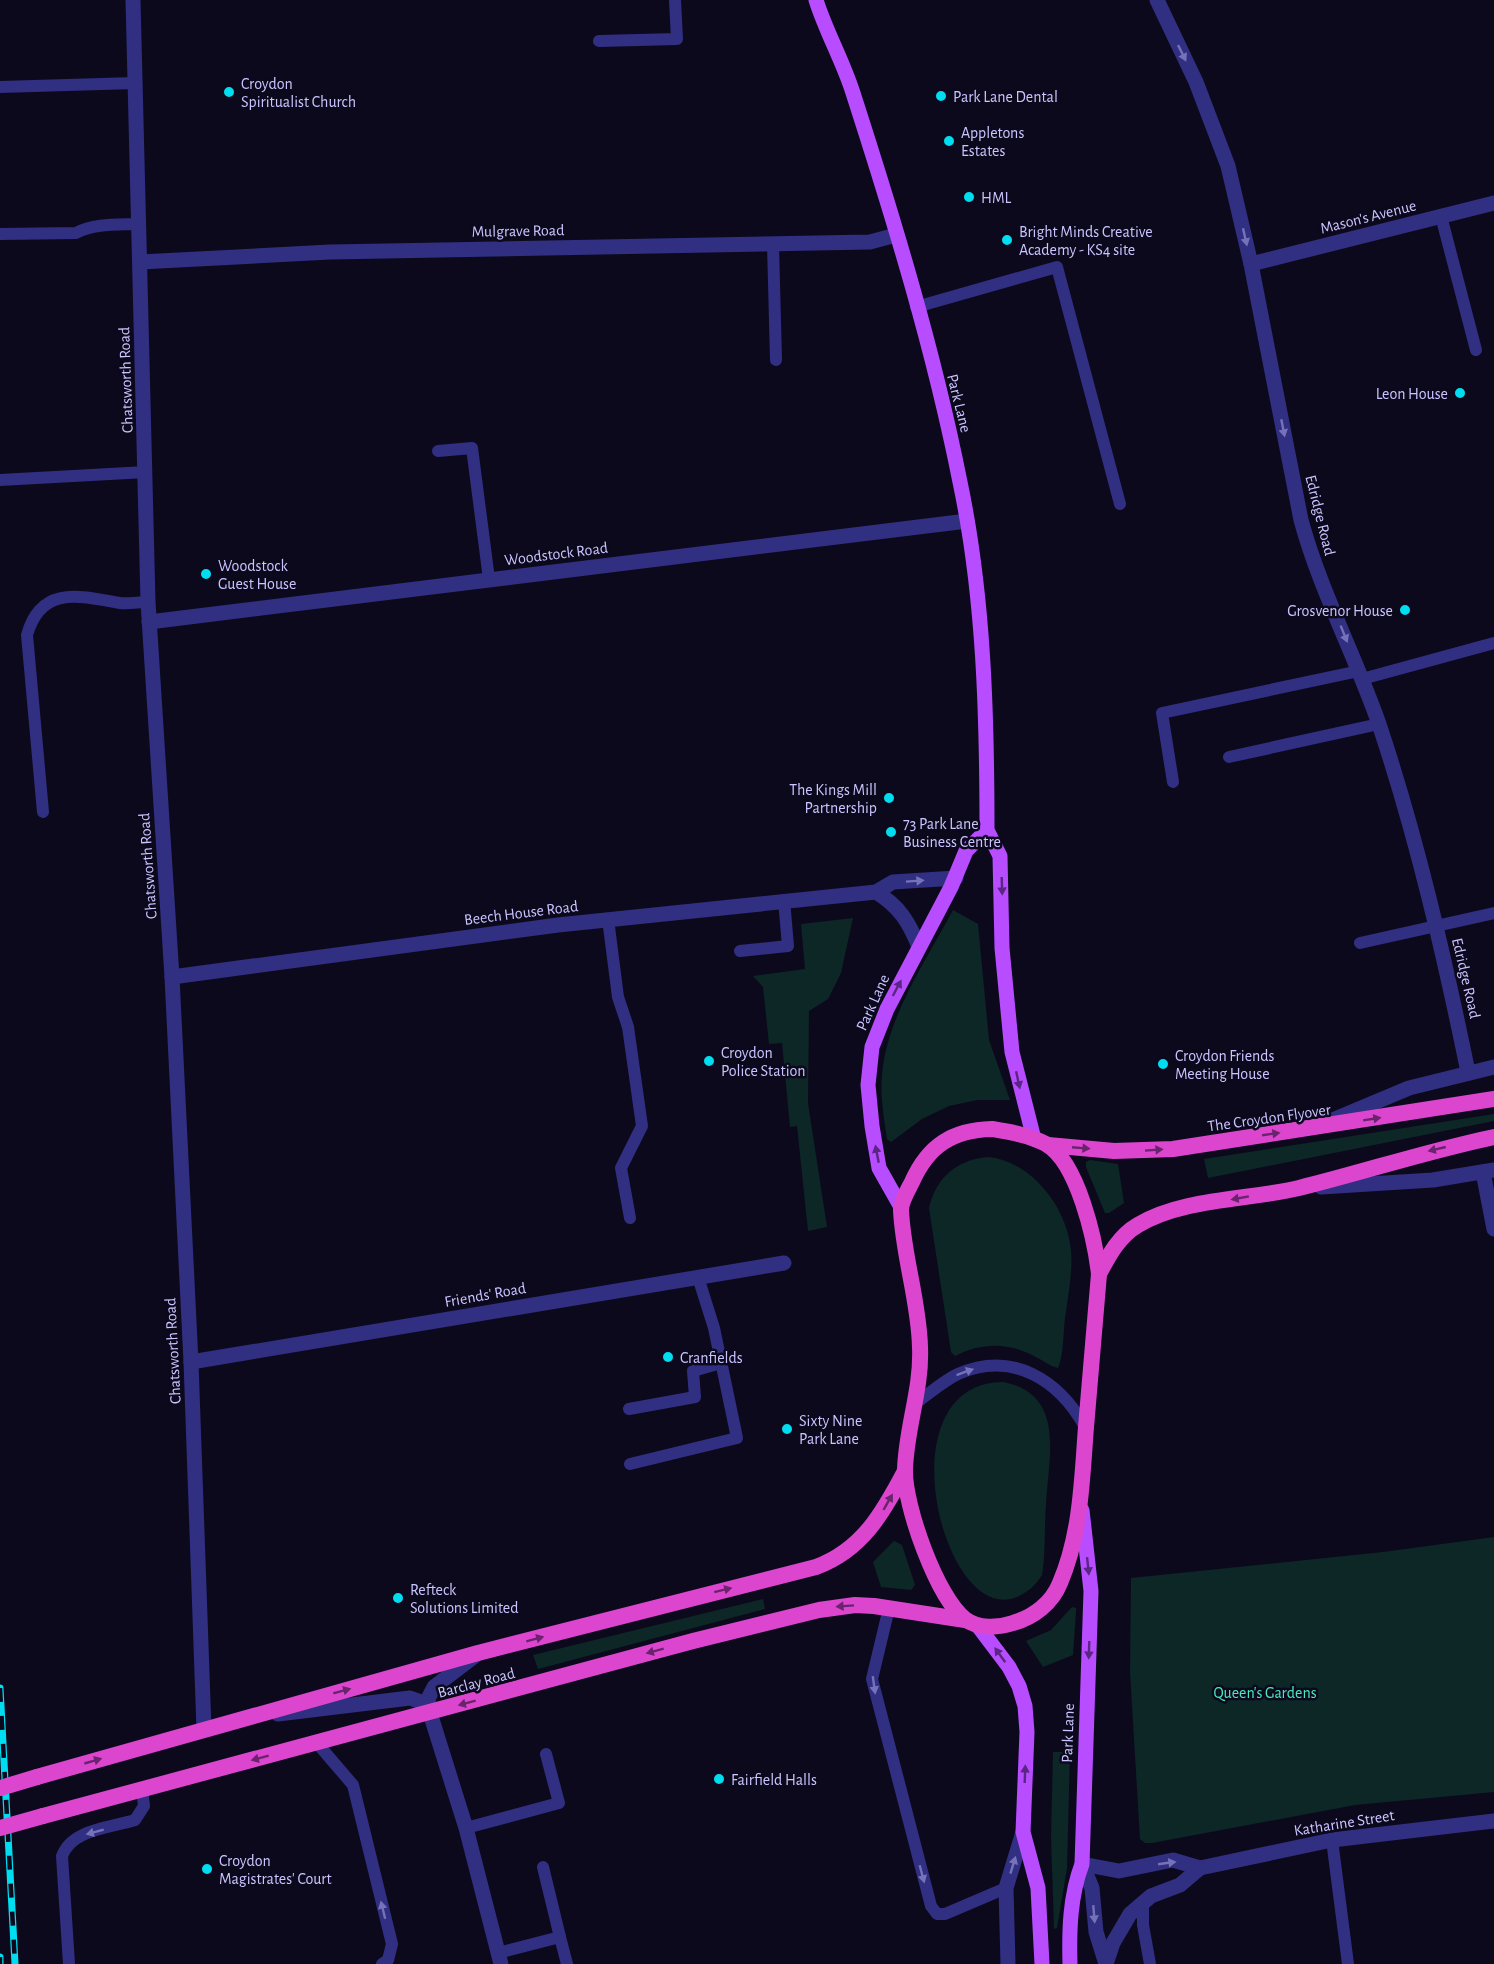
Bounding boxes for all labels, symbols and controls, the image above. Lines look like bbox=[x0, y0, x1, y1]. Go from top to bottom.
one-way arrow bbox=[1177, 45, 1187, 62]
place label: Croydon Spiritualist Church bbox=[241, 76, 356, 110]
marker: Croydon Spiritualist Church bbox=[222, 85, 236, 99]
marker: Park Lane Dental bbox=[934, 89, 948, 103]
place label: Park Lane Dental bbox=[953, 89, 1058, 105]
place label: Appletons Estates bbox=[961, 125, 1024, 159]
marker: Appletons Estates bbox=[942, 134, 956, 148]
marker: HML bbox=[962, 190, 976, 204]
place label: HML bbox=[981, 190, 1012, 206]
street label: Mason's Avenue bbox=[1318, 197, 1418, 237]
street label: Mulgrave Road bbox=[471, 222, 565, 240]
place label: Bright Minds Creative Academy - KS4 site bbox=[1019, 224, 1153, 259]
one-way arrow bbox=[1240, 228, 1250, 246]
marker: Bright Minds Creative Academy - KS4 site bbox=[1000, 233, 1014, 247]
street label: Chatsworth Road bbox=[116, 327, 136, 433]
street label: Park Lane bbox=[944, 372, 974, 434]
place label: Leon House bbox=[1376, 386, 1448, 402]
marker: Leon House bbox=[1453, 386, 1467, 400]
one-way arrow bbox=[1279, 419, 1288, 438]
street label: Edridge Road bbox=[1302, 473, 1338, 557]
street label: Woodstock Road bbox=[503, 540, 609, 568]
place label: Woodstock Guest House bbox=[218, 558, 296, 592]
marker: Woodstock Guest House bbox=[199, 567, 213, 581]
place label: Grosvenor House bbox=[1287, 603, 1393, 619]
marker: Grosvenor House bbox=[1398, 603, 1412, 617]
one-way arrow bbox=[1339, 626, 1349, 644]
place label: The Kings Mill Partnership bbox=[789, 782, 877, 816]
marker: The Kings Mill Partnership bbox=[882, 791, 896, 805]
street label: Chatsworth Road bbox=[136, 812, 160, 920]
place label: 73 Park Lane Business Centre bbox=[903, 816, 1001, 850]
marker: 73 Park Lane Business Centre bbox=[884, 825, 898, 839]
one-way arrow bbox=[905, 876, 924, 885]
one-way arrow bbox=[997, 876, 1006, 895]
street label: Beech House Road bbox=[463, 898, 579, 928]
street label: Edridge Road bbox=[1449, 936, 1483, 1020]
street label: Park Lane bbox=[853, 972, 892, 1033]
one-way arrow bbox=[892, 979, 902, 996]
place label: Croydon Police Station bbox=[721, 1045, 805, 1079]
place label: Croydon Friends Meeting House bbox=[1175, 1048, 1275, 1082]
marker: Croydon Police Station bbox=[702, 1054, 716, 1068]
marker: Croydon Friends Meeting House bbox=[1156, 1057, 1170, 1071]
one-way arrow bbox=[1014, 1071, 1023, 1090]
street label: The Croydon Flyover bbox=[1206, 1101, 1333, 1136]
one-way arrow bbox=[1363, 1115, 1382, 1124]
one-way arrow bbox=[1262, 1130, 1281, 1139]
one-way arrow bbox=[1071, 1143, 1090, 1153]
one-way arrow bbox=[872, 1144, 881, 1163]
one-way arrow bbox=[1428, 1145, 1446, 1155]
one-way arrow bbox=[1145, 1146, 1164, 1155]
one-way arrow bbox=[1231, 1194, 1250, 1203]
street label: Friends' Road bbox=[443, 1280, 527, 1310]
street label: Chatsworth Road bbox=[162, 1297, 184, 1404]
marker: Cranfields bbox=[661, 1350, 675, 1364]
place label: Cranfields bbox=[680, 1350, 743, 1366]
one-way arrow bbox=[956, 1367, 974, 1377]
place label: Sixty Nine Park Lane bbox=[799, 1413, 862, 1447]
marker: Sixty Nine Park Lane bbox=[780, 1422, 794, 1436]
one-way arrow bbox=[883, 1493, 893, 1510]
one-way arrow bbox=[1083, 1557, 1093, 1576]
place label: Refteck Solutions Limited bbox=[410, 1582, 518, 1616]
one-way arrow bbox=[714, 1584, 733, 1594]
marker: Refteck Solutions Limited bbox=[391, 1591, 405, 1605]
one-way arrow bbox=[835, 1601, 854, 1611]
one-way arrow bbox=[526, 1633, 544, 1643]
one-way arrow bbox=[1084, 1640, 1093, 1659]
one-way arrow bbox=[646, 1647, 664, 1656]
one-way arrow bbox=[994, 1647, 1006, 1663]
street label: Barclay Road bbox=[436, 1665, 517, 1702]
one-way arrow bbox=[869, 1676, 878, 1695]
park label: Queen's Gardens bbox=[1213, 1685, 1317, 1702]
one-way arrow bbox=[334, 1686, 352, 1695]
one-way arrow bbox=[458, 1699, 476, 1708]
street label: Park Lane bbox=[1059, 1703, 1077, 1763]
one-way arrow bbox=[251, 1754, 269, 1764]
one-way arrow bbox=[85, 1756, 103, 1765]
one-way arrow bbox=[1021, 1764, 1030, 1783]
marker: Fairfield Halls bbox=[712, 1772, 726, 1786]
place label: Fairfield Halls bbox=[731, 1772, 817, 1788]
street label: Katharine Street bbox=[1293, 1807, 1396, 1839]
one-way arrow bbox=[86, 1828, 104, 1837]
place label: Croydon Magistrates' Court bbox=[219, 1853, 332, 1887]
one-way arrow bbox=[1009, 1856, 1018, 1874]
one-way arrow bbox=[1157, 1858, 1176, 1867]
marker: Croydon Magistrates' Court bbox=[200, 1862, 214, 1876]
one-way arrow bbox=[918, 1865, 927, 1883]
one-way arrow bbox=[378, 1901, 388, 1919]
one-way arrow bbox=[1089, 1904, 1099, 1923]

